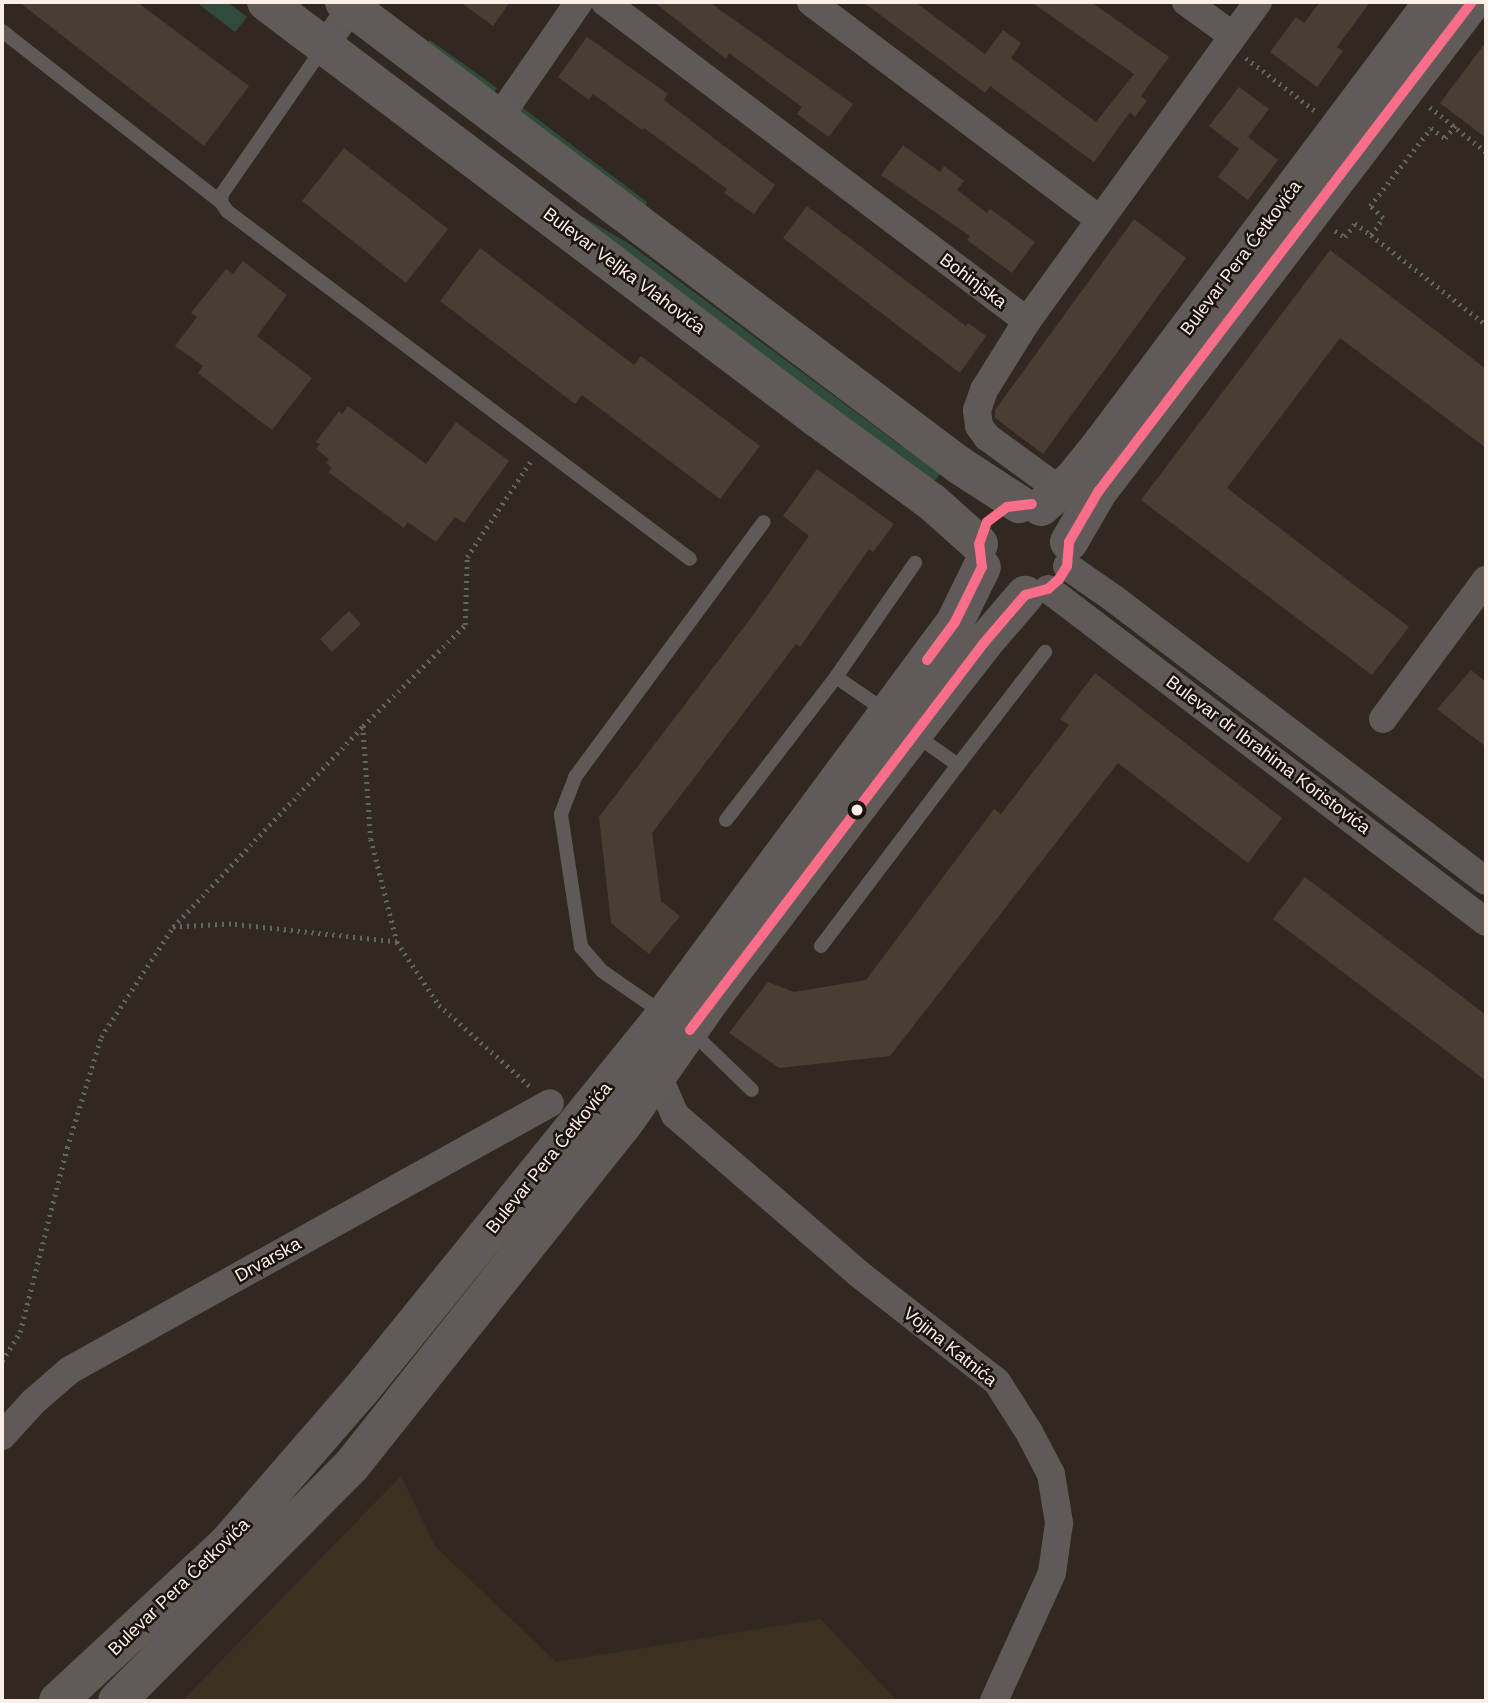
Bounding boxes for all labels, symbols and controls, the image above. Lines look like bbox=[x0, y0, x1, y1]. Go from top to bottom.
street label: Bulevar Pera Ćetkovića bbox=[1176, 176, 1306, 340]
street label: Bulevar Veljka Vlahovića bbox=[539, 203, 709, 339]
street label: Bohinjska bbox=[935, 249, 1011, 313]
street label: Bulevar dr Ibrahima Koristovića bbox=[1162, 671, 1374, 839]
unlabelled marker bbox=[850, 803, 864, 817]
street label: Bulevar Pera Ćetkovića bbox=[481, 1078, 617, 1238]
street label: Drvarska bbox=[231, 1233, 305, 1287]
street label: Vojina Katnića bbox=[899, 1303, 1001, 1391]
street label: Bulevar Pera Ćetkovića bbox=[104, 1514, 254, 1660]

